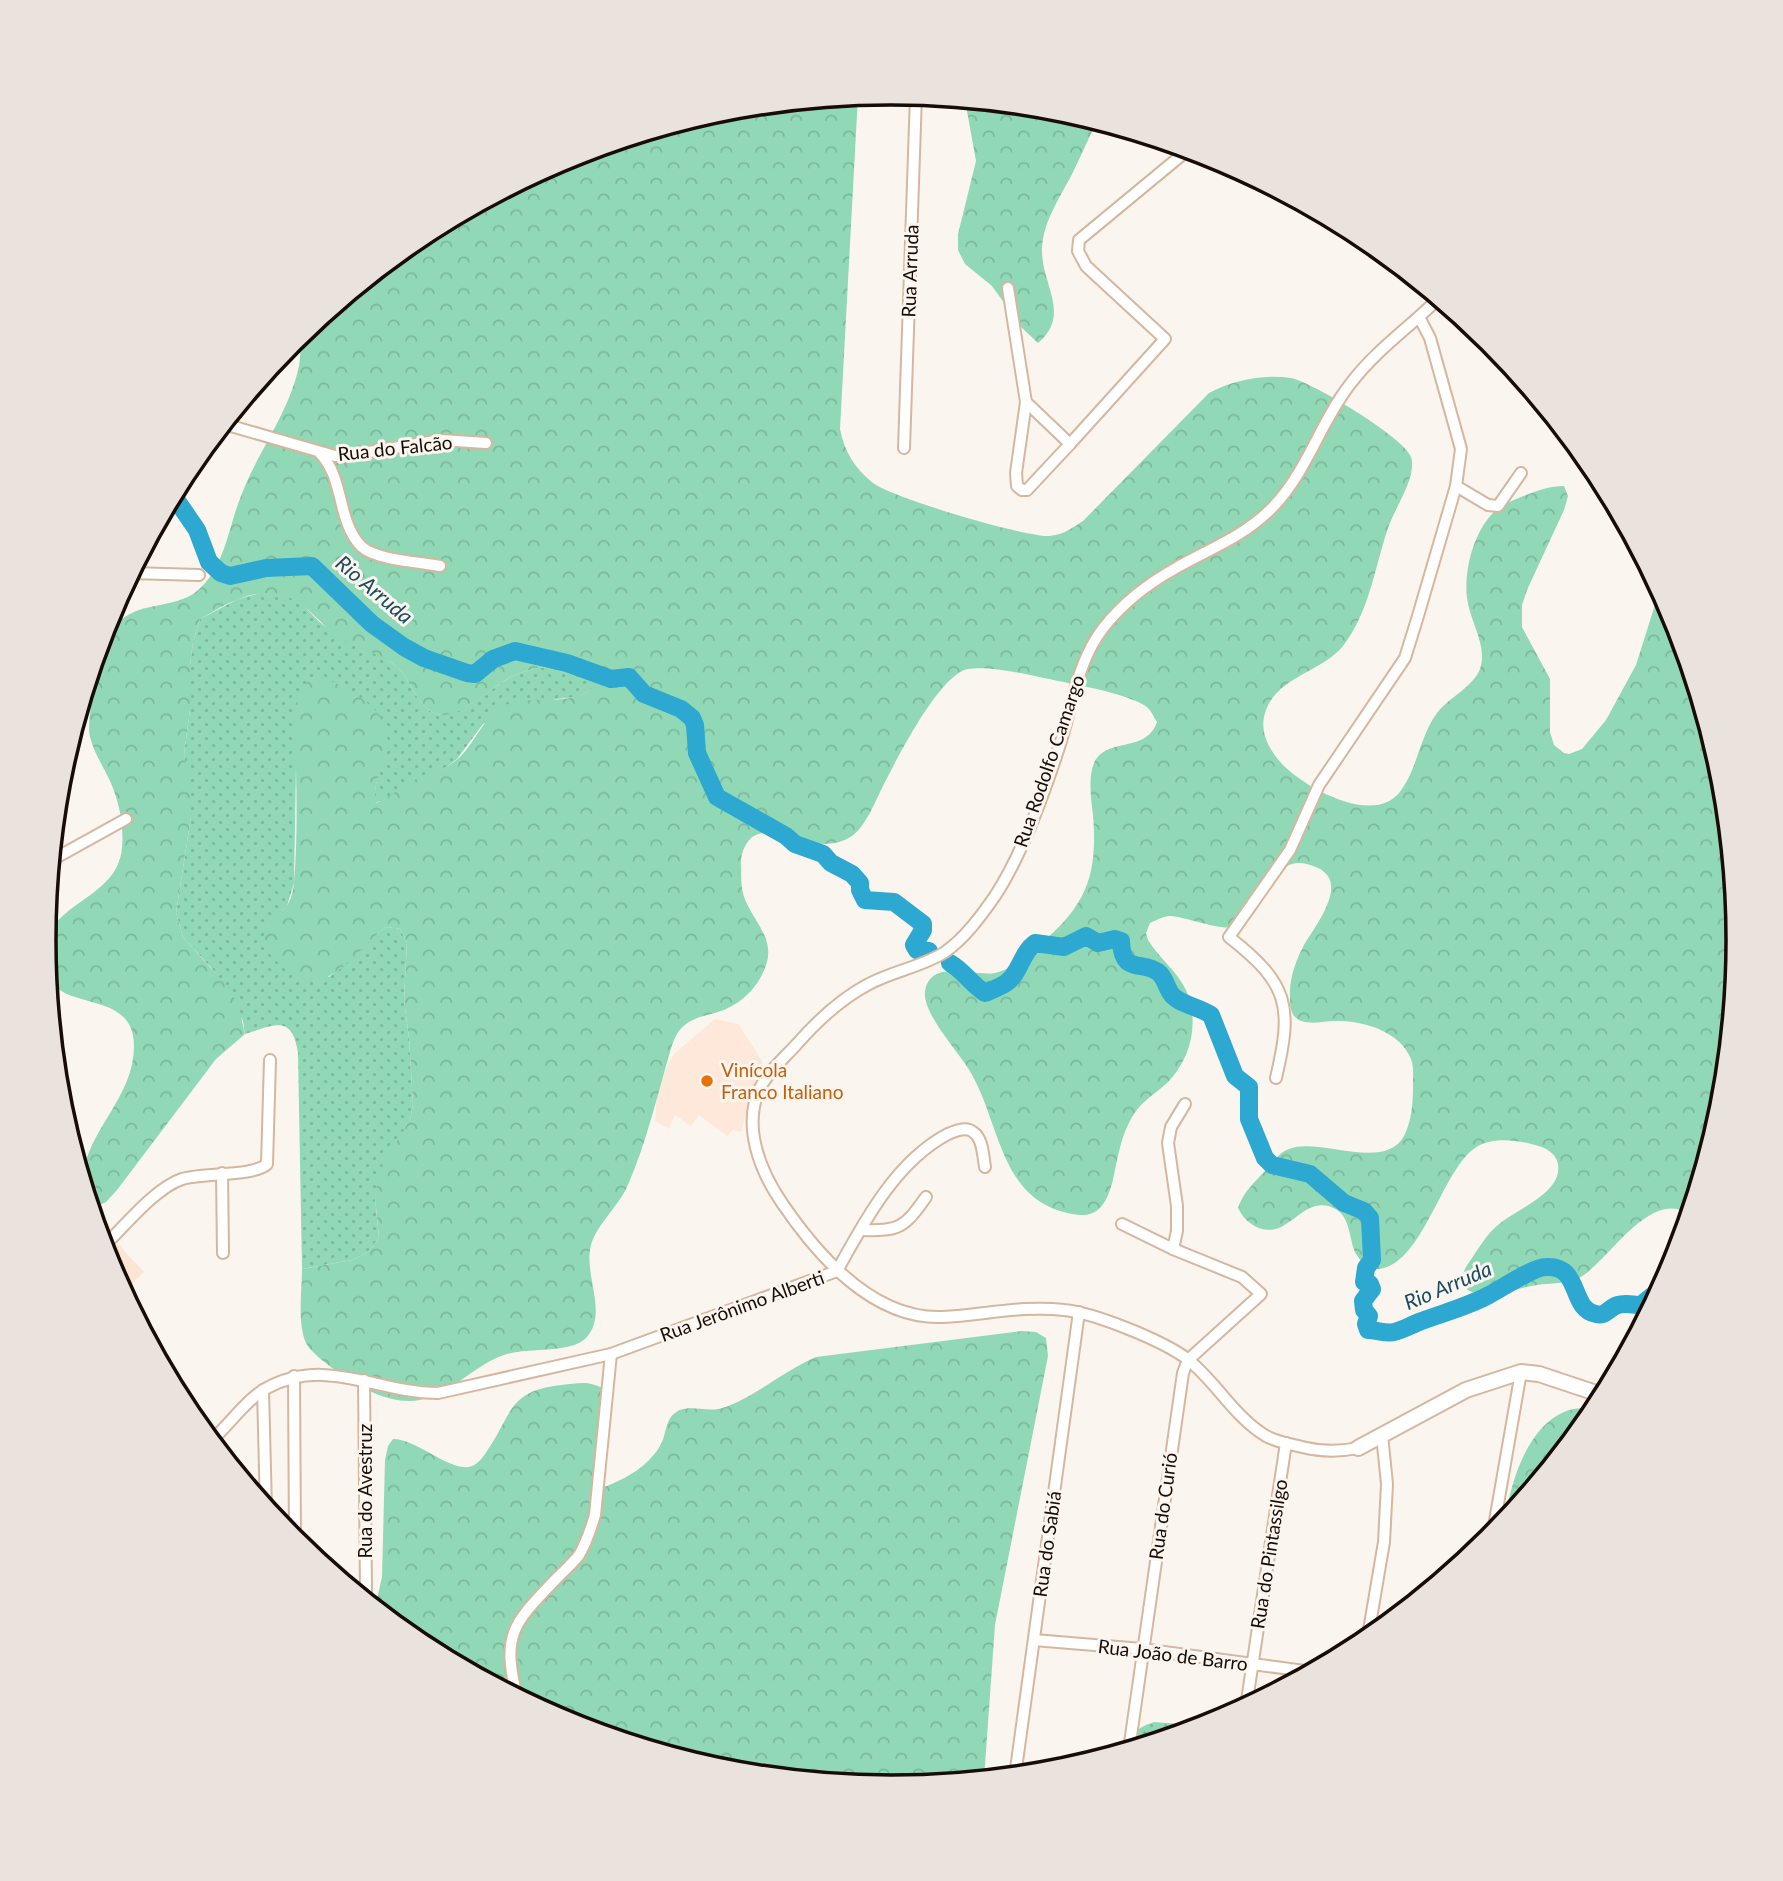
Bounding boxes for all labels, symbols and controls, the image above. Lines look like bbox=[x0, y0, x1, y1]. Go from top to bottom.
street label: Rua Arruda bbox=[896, 224, 923, 318]
street label: Rua do Falcão bbox=[336, 430, 453, 465]
water label: Rio Arruda bbox=[331, 549, 419, 628]
street label: Rua Rodolfo Camargo bbox=[1008, 672, 1089, 850]
place label: Vinícola Franco Italiano bbox=[721, 1058, 843, 1103]
marker: Vinícola Franco Italiano bbox=[699, 1073, 715, 1089]
water label: Rio Arruda bbox=[1400, 1255, 1495, 1314]
street label: Rua Jerônimo Alberti bbox=[656, 1265, 827, 1346]
street label: Rua do Avestruz bbox=[353, 1424, 376, 1558]
street label: Rua do Curió bbox=[1144, 1451, 1181, 1561]
street label: Rua do Pintassilgo bbox=[1245, 1477, 1292, 1630]
street label: Rua do Sabiá bbox=[1028, 1489, 1065, 1598]
street label: Rua João de Barro bbox=[1097, 1634, 1249, 1675]

